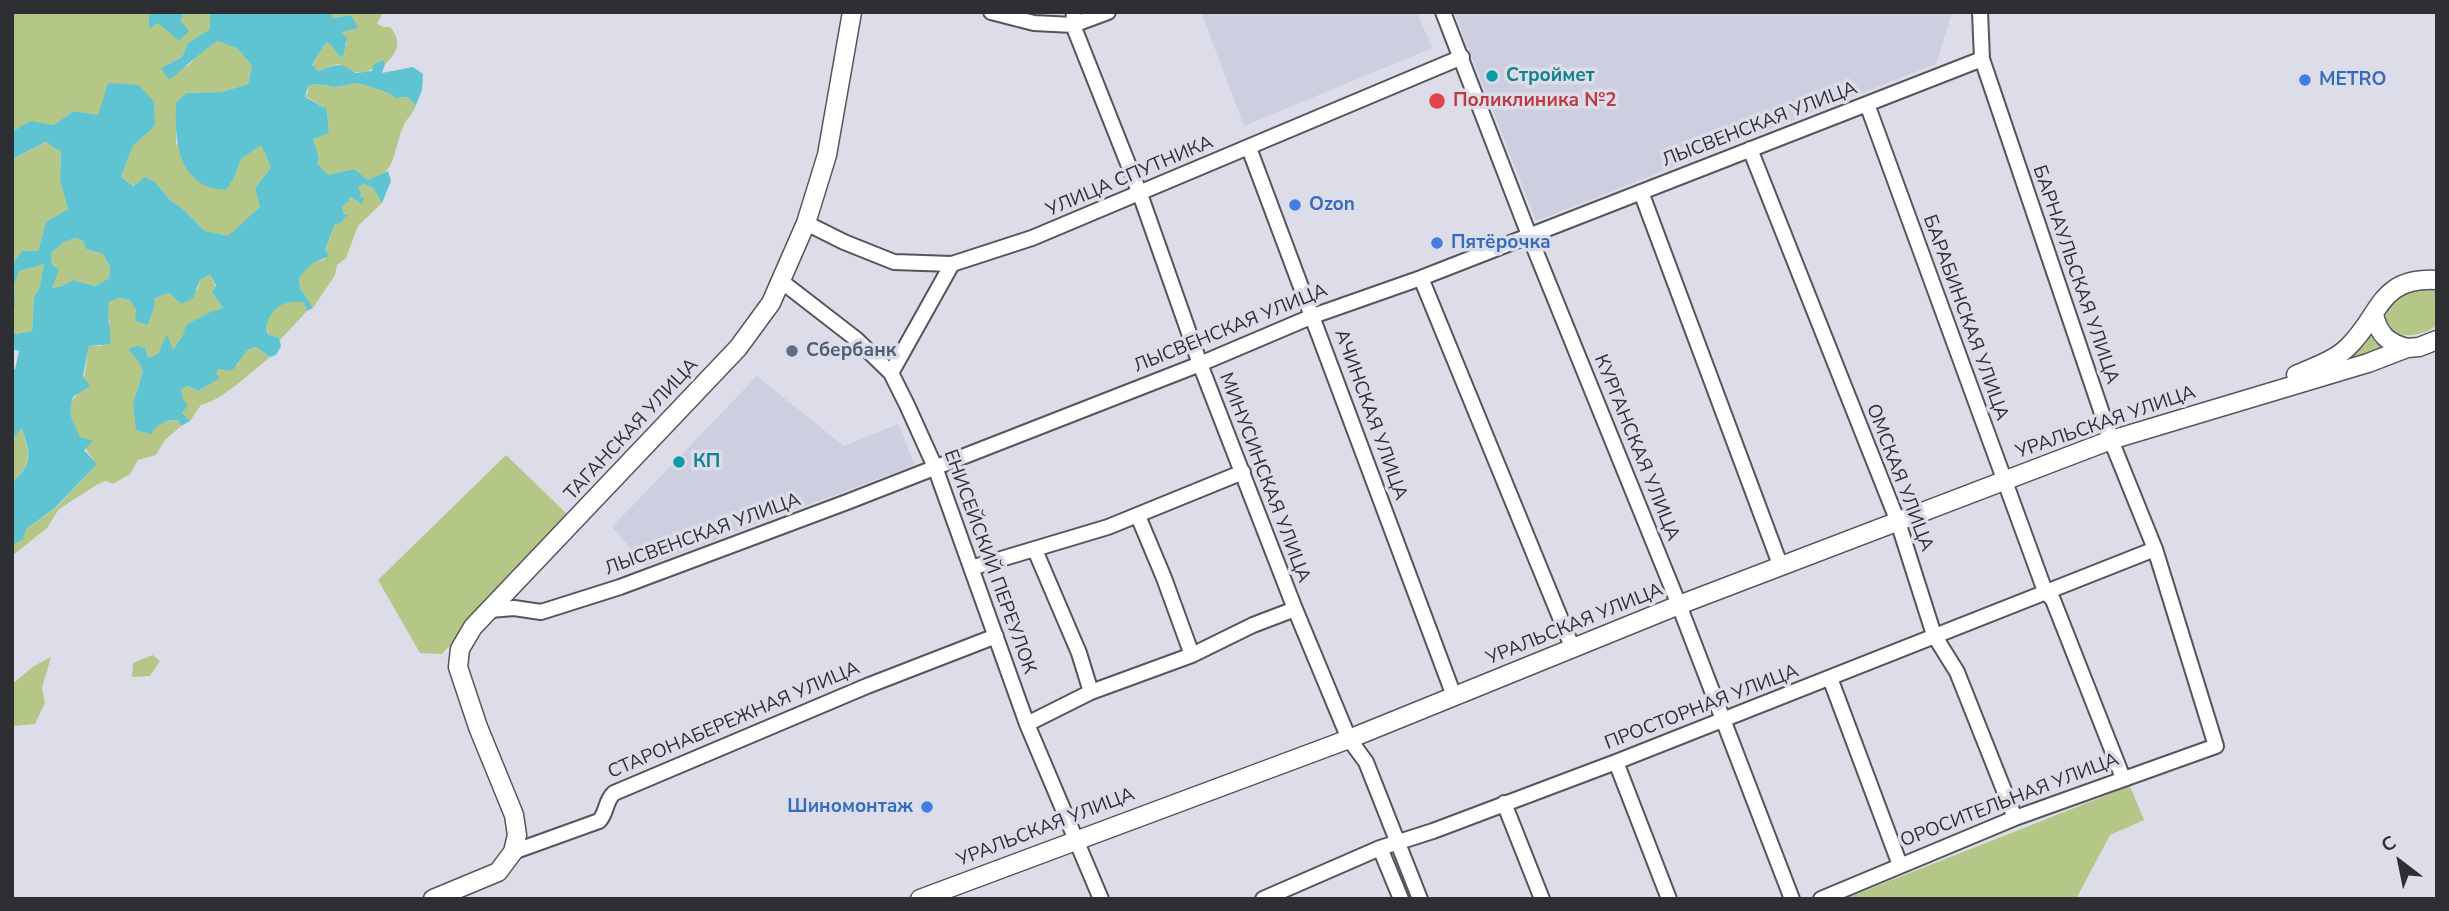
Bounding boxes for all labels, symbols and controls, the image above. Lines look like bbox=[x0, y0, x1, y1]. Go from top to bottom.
place label: Строймет bbox=[1506, 65, 1595, 87]
marker: Строймет bbox=[1484, 68, 1500, 84]
place label: METRO bbox=[2319, 69, 2386, 91]
marker: METRO bbox=[2297, 72, 2313, 88]
street label: ЛЫСВЕНСКАЯ УЛИЦА bbox=[1659, 77, 1861, 173]
place label: Поликлиника №2 bbox=[1453, 90, 1617, 112]
marker: Поликлиника №2 bbox=[1427, 91, 1447, 111]
street label: УЛИЦА СПУТНИКА bbox=[1043, 132, 1217, 222]
street label: БАРНАУЛЬСКАЯ УЛИЦА bbox=[2027, 163, 2123, 387]
place label: Ozon bbox=[1309, 194, 1355, 216]
marker: Ozon bbox=[1287, 197, 1303, 213]
street label: БАРАБИНСКАЯ УЛИЦА bbox=[1917, 212, 2013, 424]
place label: Пятёрочка bbox=[1451, 232, 1551, 254]
marker: Пятёрочка bbox=[1429, 235, 1445, 251]
street label: ЛЫСВЕНСКАЯ УЛИЦА bbox=[1131, 280, 1331, 378]
street label: АЧИНСКАЯ УЛИЦА bbox=[1329, 327, 1411, 503]
place label: Сбербанк bbox=[806, 340, 896, 362]
marker: Сбербанк bbox=[784, 343, 800, 359]
street label: КУРГАНСКАЯ УЛИЦА bbox=[1588, 352, 1684, 544]
street label: ТАГАНСКАЯ УЛИЦА bbox=[560, 354, 704, 506]
street label: МИНУСИНСКАЯ УЛИЦА bbox=[1213, 370, 1315, 586]
street label: УРАЛЬСКАЯ УЛИЦА bbox=[2013, 382, 2199, 464]
street label: ОМСКАЯ УЛИЦА bbox=[1860, 401, 1938, 555]
street label: ЕНИСЕЙСКИЙ ПЕРЕУЛОК bbox=[938, 447, 1040, 677]
place label: КП bbox=[693, 451, 720, 473]
marker: КП bbox=[671, 454, 687, 470]
street label: ЛЫСВЕНСКАЯ УЛИЦА bbox=[602, 489, 804, 581]
street label: УРАЛЬСКАЯ УЛИЦА bbox=[1483, 579, 1667, 671]
street label: СТАРОНАБЕРЕЖНАЯ УЛИЦА bbox=[605, 658, 863, 784]
street label: ПРОСТОРНАЯ УЛИЦА bbox=[1602, 660, 1802, 756]
street label: ОРОСИТЕЛЬНАЯ УЛИЦА bbox=[1898, 749, 2122, 853]
street label: УРАЛЬСКАЯ УЛИЦА bbox=[954, 784, 1138, 872]
place label: Шиномонтаж bbox=[787, 796, 913, 818]
marker: Шиномонтаж bbox=[919, 799, 935, 815]
north arrow bbox=[2365, 827, 2435, 897]
text: С bbox=[2377, 830, 2401, 859]

